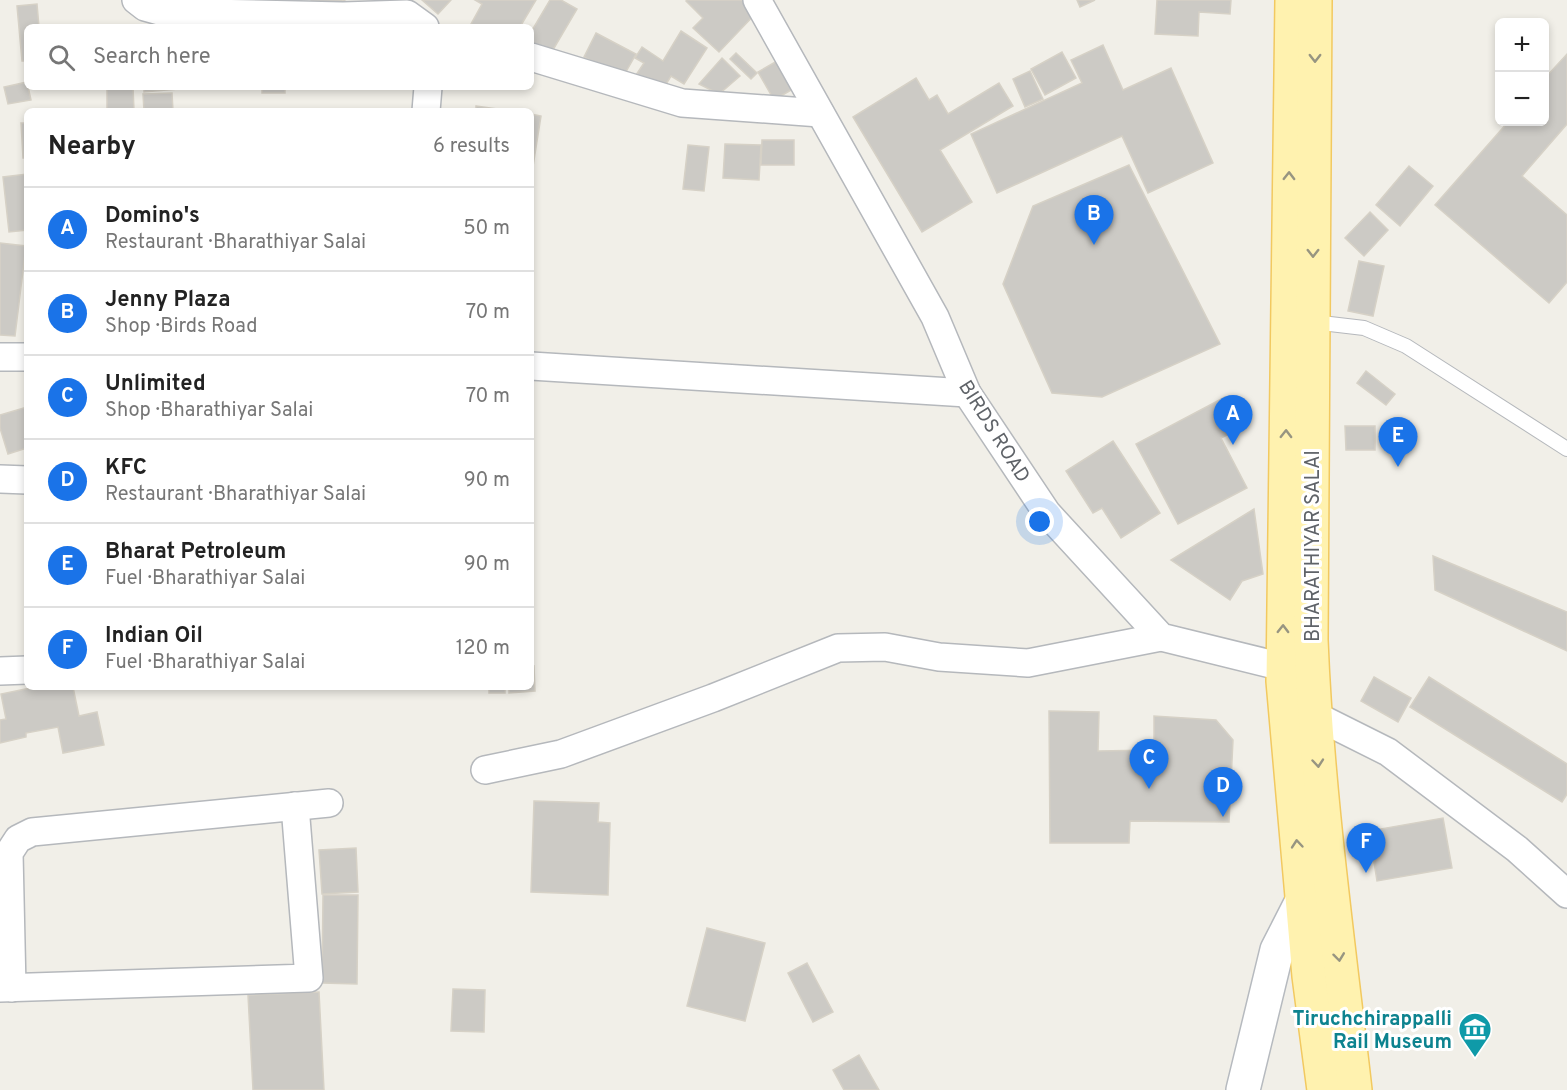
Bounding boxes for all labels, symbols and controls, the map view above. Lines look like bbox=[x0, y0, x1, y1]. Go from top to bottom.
map controls bbox=[1495, 18, 1549, 126]
button: + bbox=[1495, 18, 1549, 72]
search box bbox=[24, 24, 534, 90]
icon: search bbox=[45, 41, 78, 74]
text: Search here bbox=[93, 44, 211, 71]
one-way arrow bbox=[1309, 54, 1321, 63]
button: − bbox=[1495, 72, 1549, 126]
text: Nearby bbox=[48, 131, 136, 164]
text: 6 results bbox=[433, 134, 510, 160]
one-way arrow bbox=[1283, 171, 1295, 180]
pin: B bbox=[1074, 196, 1114, 245]
text: Domino's bbox=[105, 203, 200, 230]
text: A bbox=[60, 216, 75, 242]
text: 50 m bbox=[463, 216, 510, 242]
text: Restaurant · Bharathiyar Salai bbox=[105, 230, 366, 256]
one-way arrow bbox=[1307, 249, 1320, 258]
text: Jenny Plaza bbox=[105, 287, 231, 314]
text: B bbox=[61, 300, 74, 326]
text: 70 m bbox=[466, 300, 510, 326]
text: Shop · Birds Road bbox=[105, 314, 257, 340]
text: Unlimited bbox=[105, 371, 206, 398]
street label: BIRDS ROAD bbox=[952, 376, 1035, 488]
text: C bbox=[61, 384, 74, 410]
text: 70 m bbox=[466, 384, 510, 410]
pin: A bbox=[1214, 396, 1252, 445]
text: Shop · Bharathiyar Salai bbox=[105, 398, 313, 424]
pin: E bbox=[1378, 418, 1418, 467]
one-way arrow bbox=[1280, 429, 1292, 438]
street label: BHARATHIYAR SALAI bbox=[1301, 450, 1327, 642]
text: KFC bbox=[105, 455, 147, 482]
text: D bbox=[60, 468, 75, 494]
text: 90 m bbox=[464, 468, 510, 494]
text: Restaurant · Bharathiyar Salai bbox=[105, 482, 366, 508]
your location bbox=[1025, 507, 1054, 536]
text: Bharat Petroleum bbox=[105, 539, 286, 566]
text: E bbox=[61, 552, 74, 578]
text: 90 m bbox=[464, 552, 510, 578]
text: Fuel · Bharathiyar Salai bbox=[105, 566, 305, 592]
text: Indian Oil bbox=[105, 623, 203, 650]
one-way arrow bbox=[1277, 624, 1289, 633]
text: F bbox=[62, 636, 73, 662]
text: 120 m bbox=[456, 636, 510, 662]
text: Fuel · Bharathiyar Salai bbox=[105, 650, 305, 676]
pin: C bbox=[1130, 740, 1168, 789]
one-way arrow bbox=[1311, 759, 1324, 768]
pin: D bbox=[1204, 768, 1242, 817]
pin: F bbox=[1346, 824, 1386, 873]
one-way arrow bbox=[1291, 840, 1304, 849]
one-way arrow bbox=[1333, 953, 1345, 962]
place label: Tiruchchirappalli Rail Museum bbox=[1292, 1007, 1452, 1056]
museum icon: Tiruchchirappalli Rail Museum bbox=[1457, 1011, 1493, 1058]

